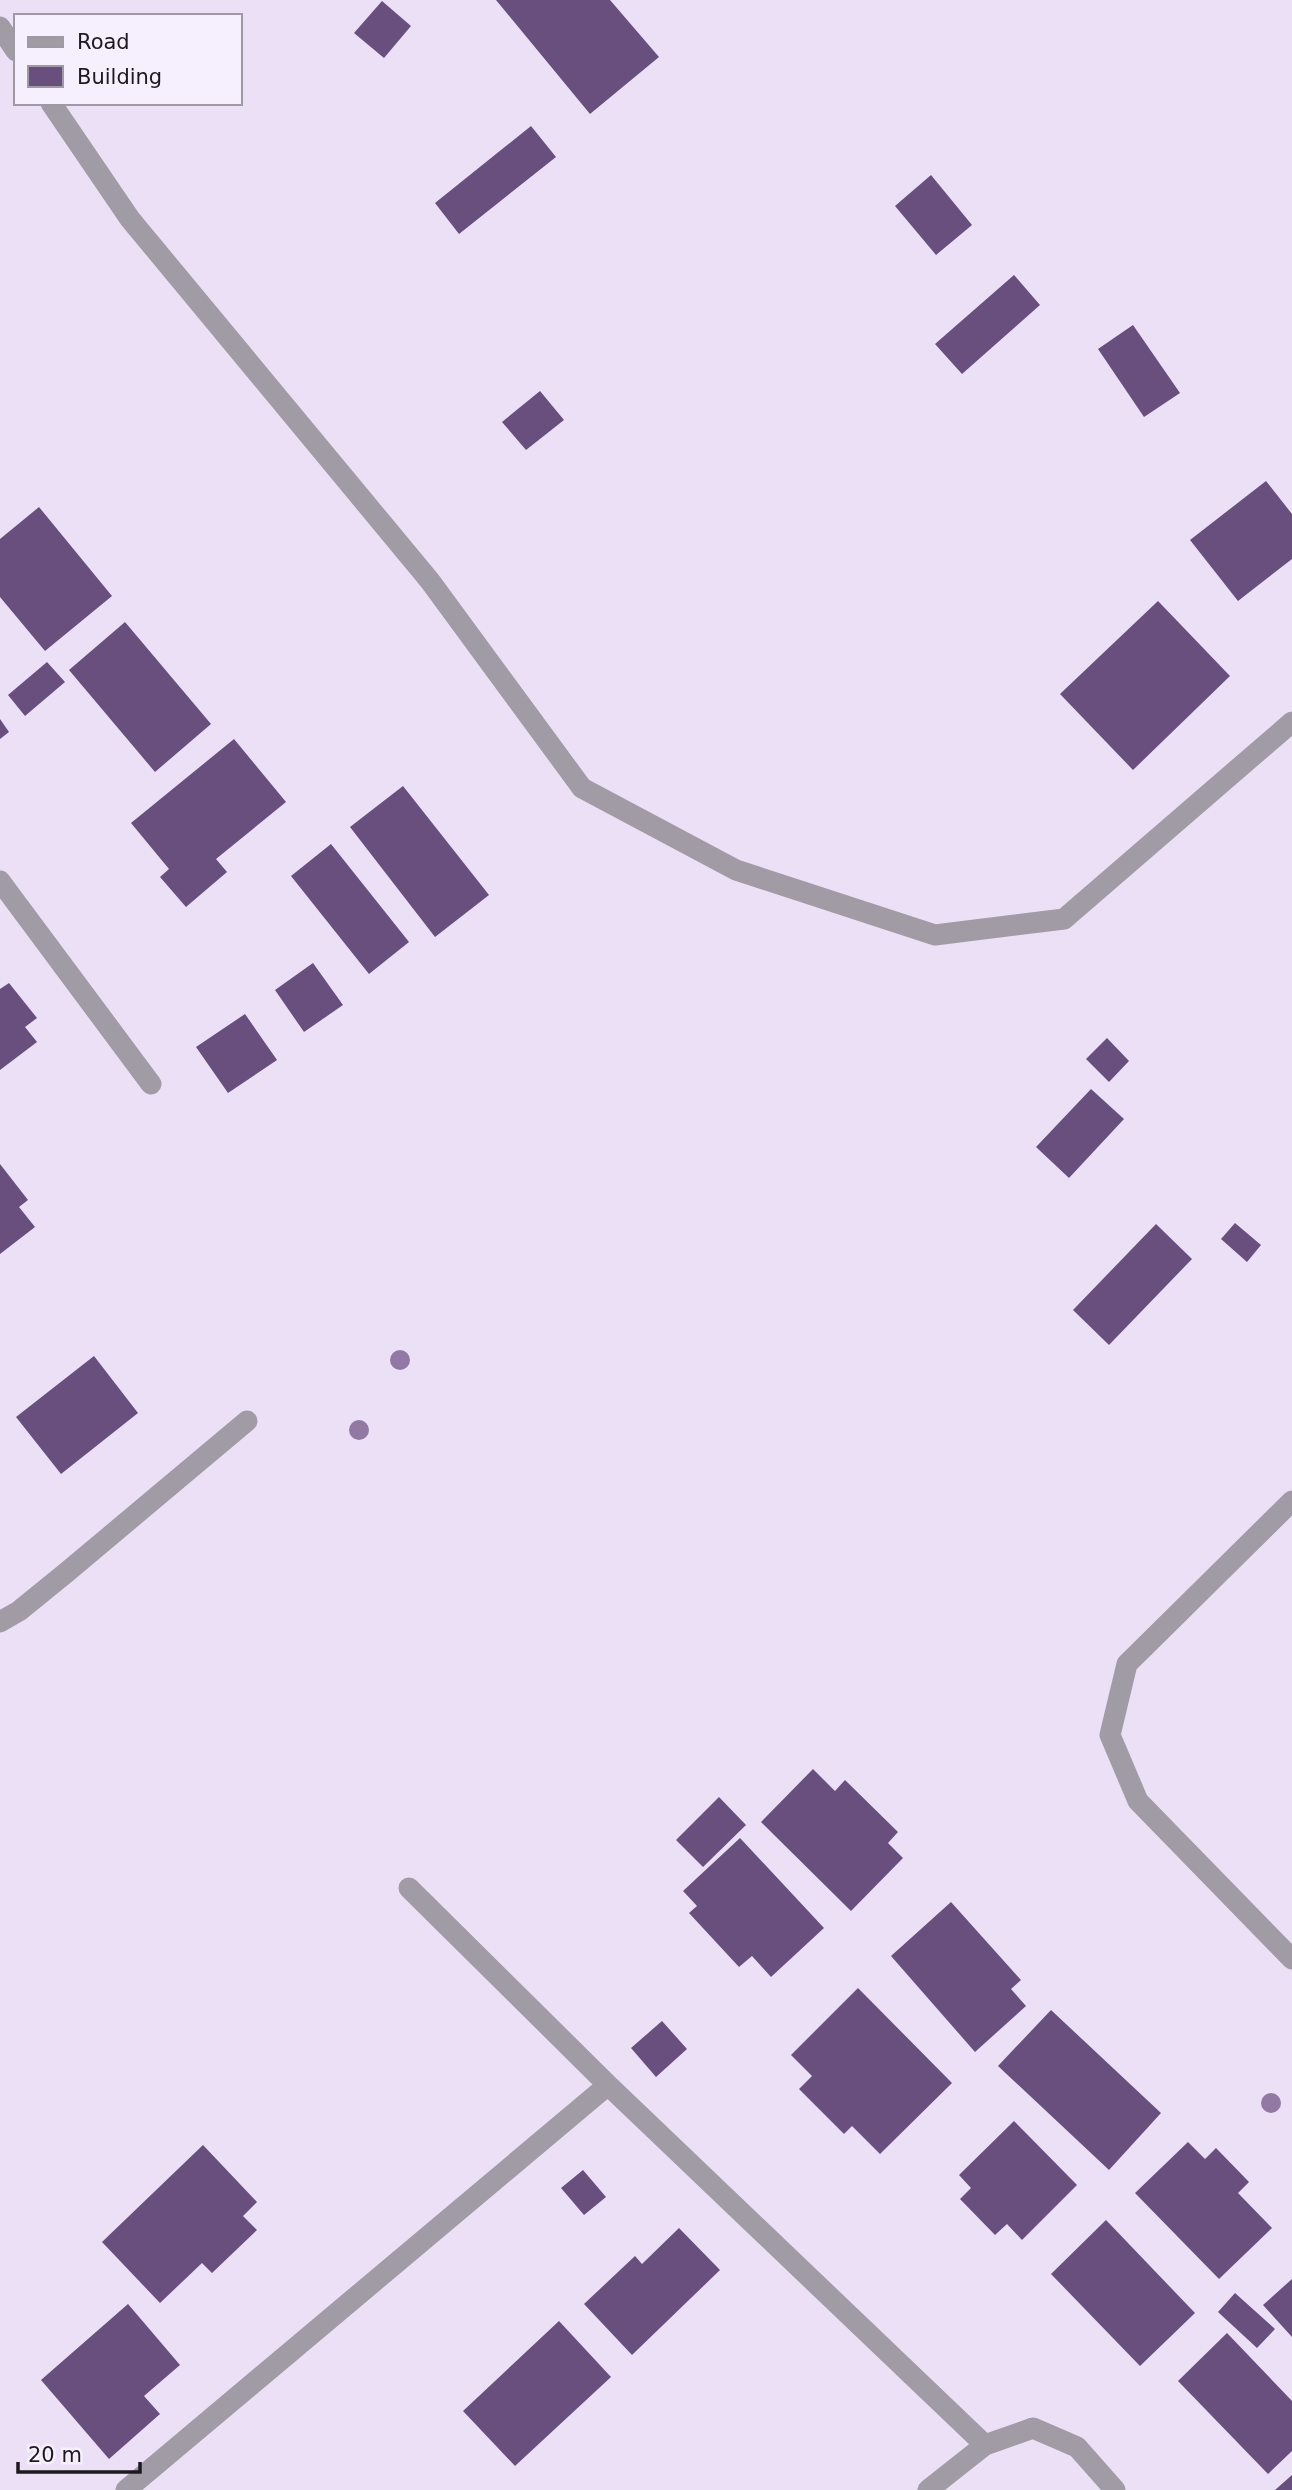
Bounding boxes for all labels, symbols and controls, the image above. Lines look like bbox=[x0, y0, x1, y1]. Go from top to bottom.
legend bbox=[14, 14, 242, 105]
text: Road bbox=[77, 30, 130, 54]
text: Building bbox=[77, 65, 162, 89]
scale bar bbox=[18, 2430, 140, 2474]
text: 20 m bbox=[28, 2443, 82, 2467]

